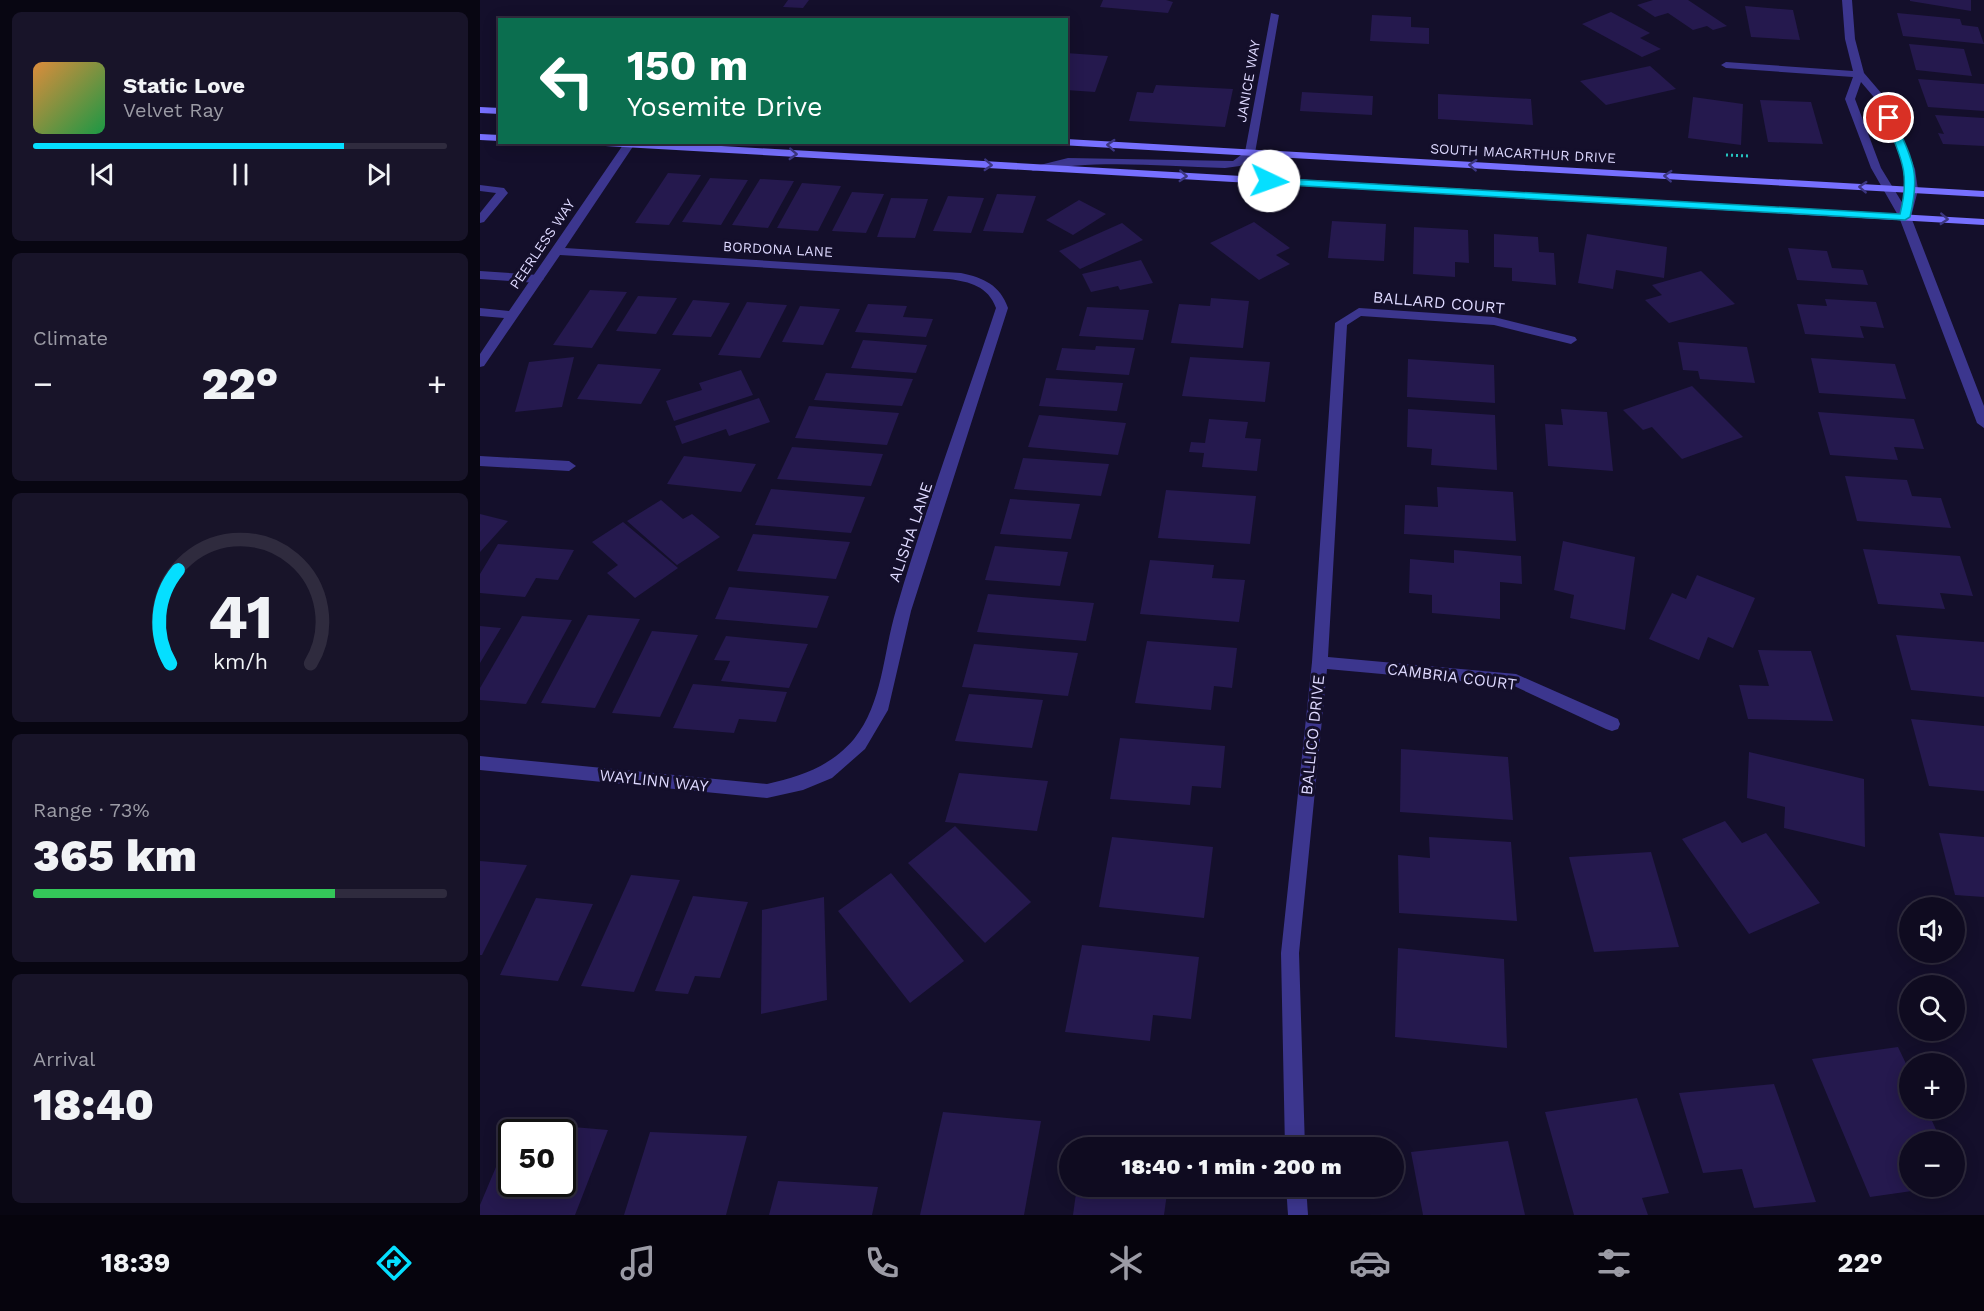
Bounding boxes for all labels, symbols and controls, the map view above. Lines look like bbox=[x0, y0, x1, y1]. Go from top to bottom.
street label: JANICE WAY bbox=[1233, 39, 1263, 123]
text: 150 m bbox=[627, 41, 748, 90]
icon: left bbox=[528, 42, 606, 120]
text: Static Love bbox=[123, 73, 245, 98]
text: Yosemite Drive bbox=[627, 91, 823, 123]
pin bbox=[1863, 92, 1914, 143]
text: Velvet Ray bbox=[123, 98, 224, 122]
icon: arrive bbox=[1872, 101, 1905, 134]
one-way arrow bbox=[1106, 139, 1115, 152]
street label: SOUTH MACARTHUR DRIVE bbox=[1430, 140, 1616, 166]
one-way arrow bbox=[789, 148, 798, 161]
position arrow bbox=[1237, 149, 1301, 213]
icon: previous bbox=[86, 158, 119, 191]
icon: pause bbox=[224, 158, 257, 191]
icon: next bbox=[362, 158, 395, 191]
one-way arrow bbox=[984, 159, 993, 172]
one-way arrow bbox=[1469, 159, 1478, 172]
one-way arrow bbox=[1178, 170, 1187, 183]
one-way arrow bbox=[1663, 170, 1672, 183]
one-way arrow bbox=[1858, 181, 1867, 194]
street label: PEERLESS WAY bbox=[506, 196, 578, 292]
one-way arrow bbox=[1939, 213, 1948, 226]
street label: BORDONA LANE bbox=[723, 238, 833, 260]
street label: BALLARD COURT bbox=[1372, 287, 1506, 318]
text: Climate bbox=[33, 326, 108, 350]
text: 22° bbox=[202, 357, 278, 410]
text: − bbox=[33, 364, 53, 403]
text: + bbox=[427, 364, 447, 403]
street label: ALISHA LANE bbox=[885, 480, 936, 585]
text: 41 bbox=[207, 581, 273, 654]
text: km/h bbox=[212, 650, 268, 675]
street label: CAMBRIA COURT bbox=[1386, 659, 1518, 694]
street label: BALLICO DRIVE bbox=[1297, 674, 1328, 796]
street label: WAYLINN WAY bbox=[599, 765, 709, 796]
text: Range · 73% bbox=[33, 798, 150, 822]
text: 365 km bbox=[33, 829, 197, 882]
map controls bbox=[1899, 897, 1965, 1197]
button: sound bbox=[1899, 897, 1965, 963]
button: search bbox=[1899, 975, 1965, 1041]
text: Arrival bbox=[33, 1047, 95, 1071]
button: + bbox=[1899, 1053, 1965, 1119]
text: 18:40 bbox=[33, 1078, 154, 1131]
speed limit sign: 50 bbox=[498, 1119, 576, 1197]
button: − bbox=[1899, 1131, 1965, 1197]
text: 18:40 · 1 min · 200 m bbox=[1121, 1154, 1342, 1179]
icon: directions bbox=[373, 1242, 415, 1284]
icon: music bbox=[617, 1242, 659, 1284]
icon: phone bbox=[861, 1242, 903, 1284]
icon: climate bbox=[1105, 1242, 1147, 1284]
icon: car bbox=[1349, 1242, 1391, 1284]
icon: filters bbox=[1593, 1242, 1635, 1284]
text: 18:39 bbox=[101, 1247, 170, 1279]
text: 22° bbox=[1837, 1247, 1883, 1279]

